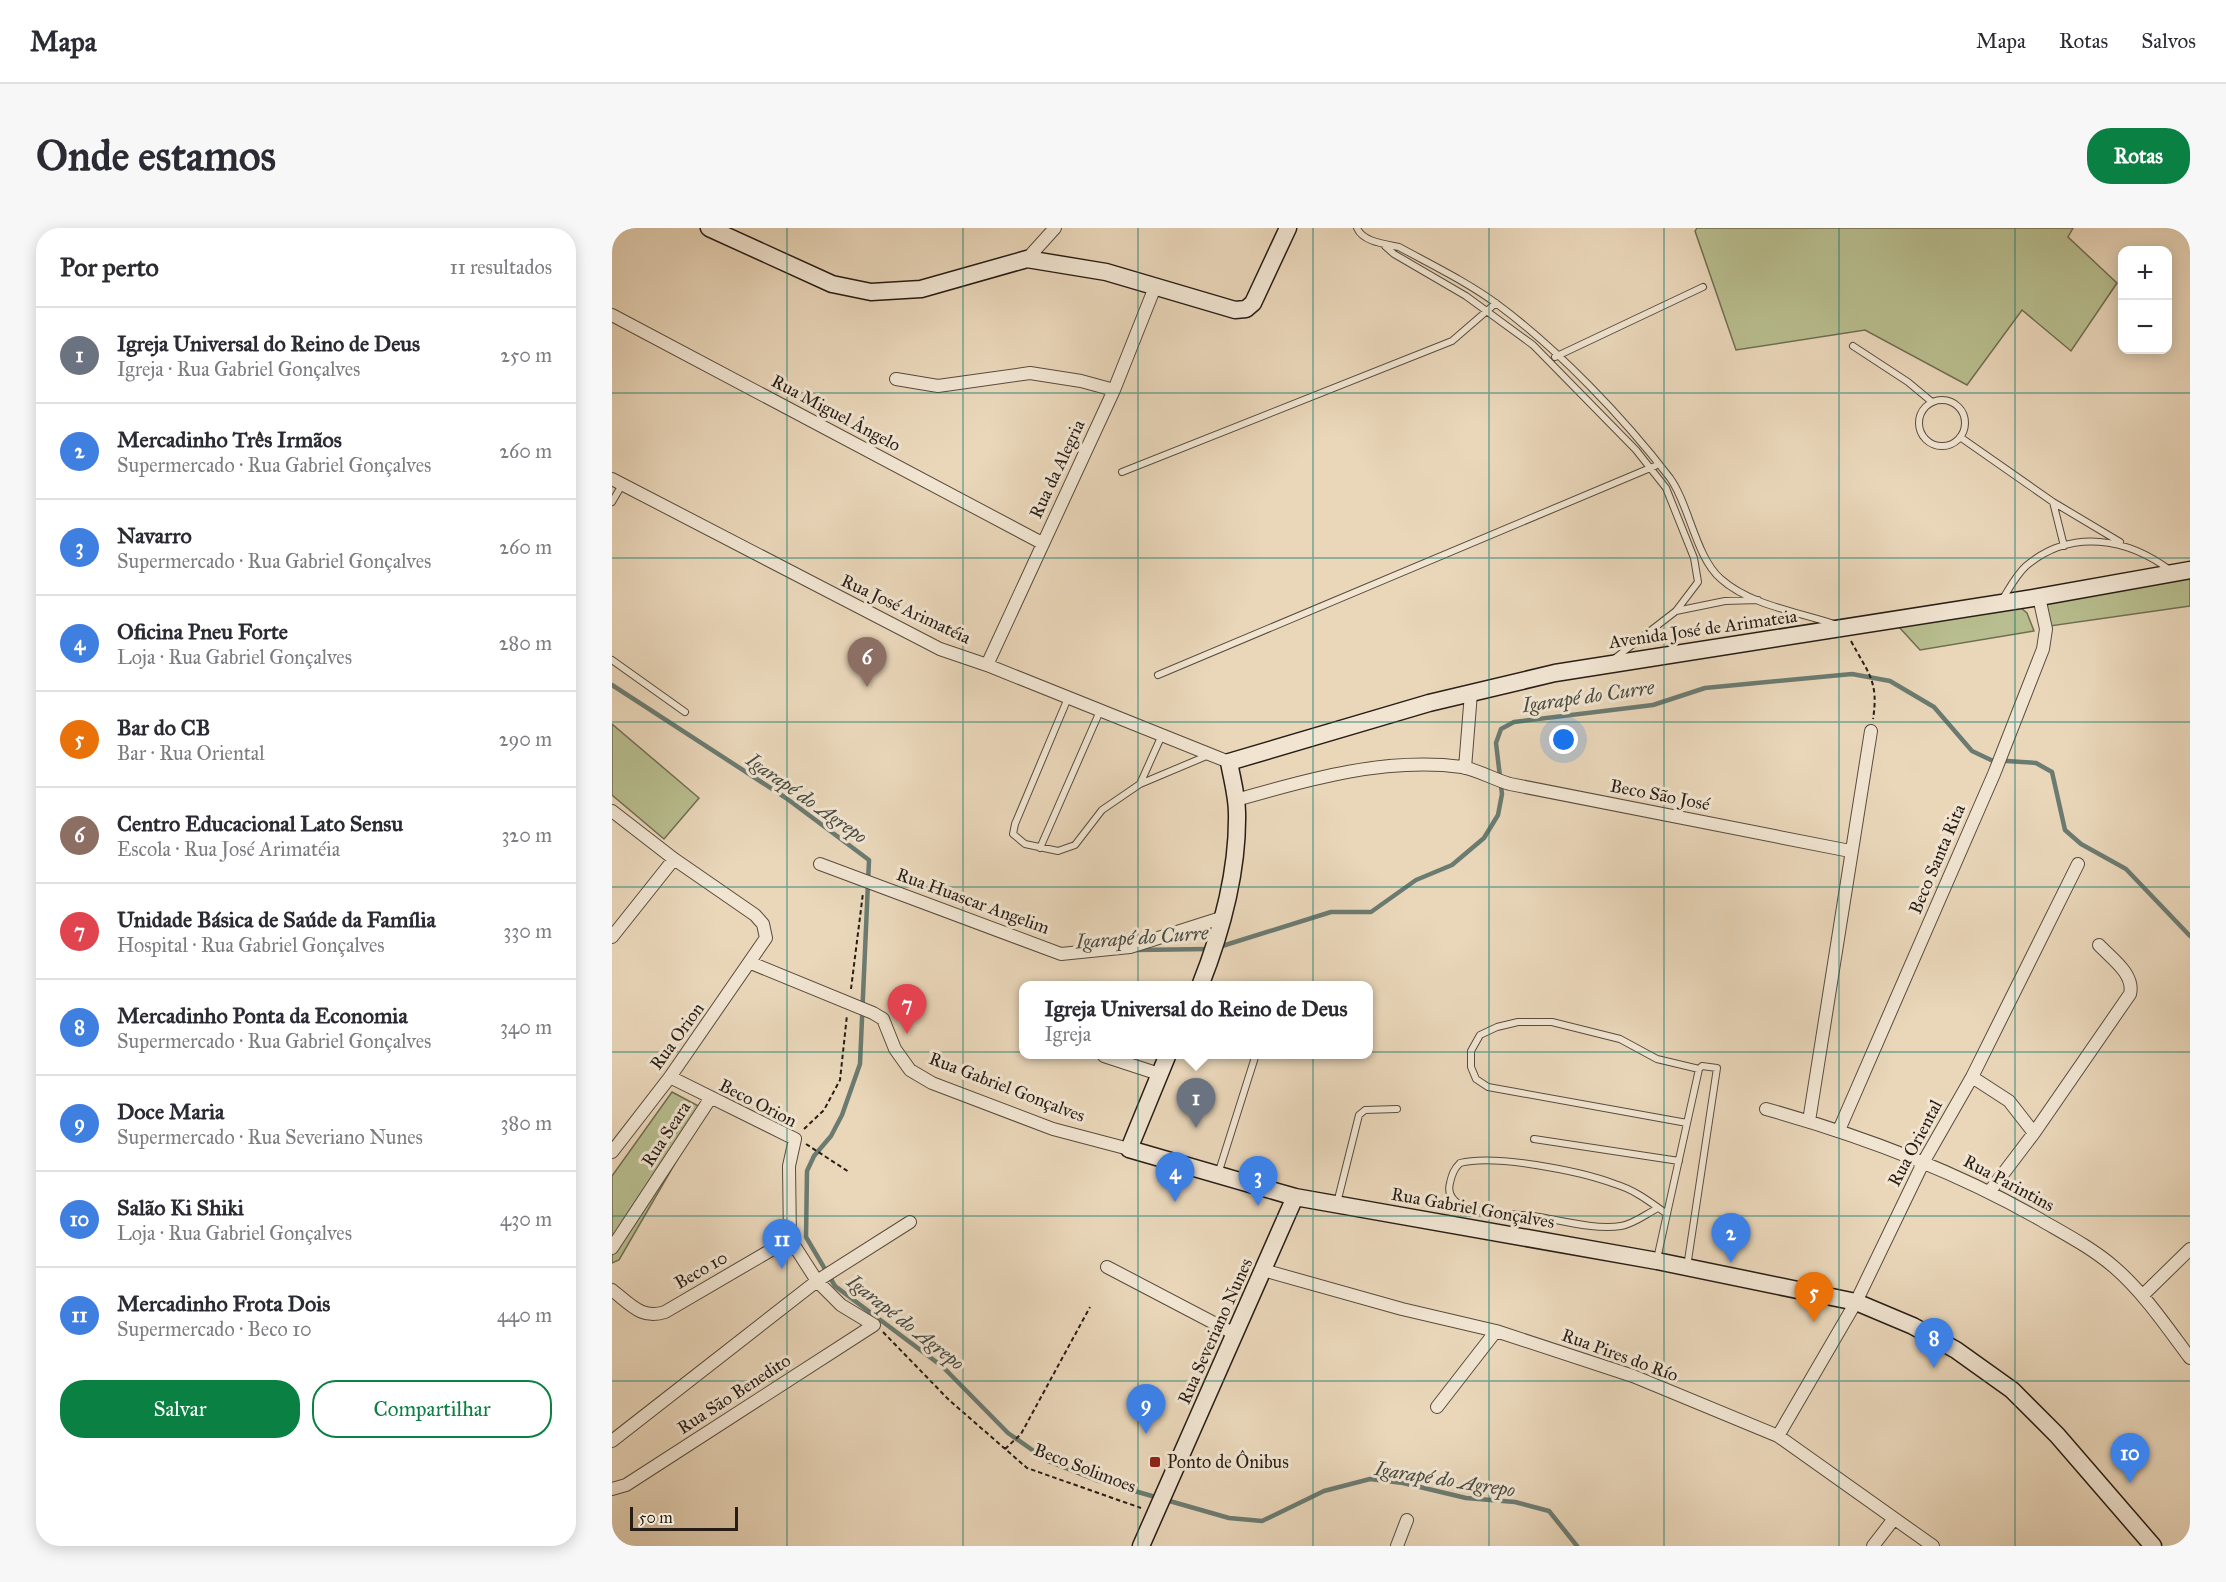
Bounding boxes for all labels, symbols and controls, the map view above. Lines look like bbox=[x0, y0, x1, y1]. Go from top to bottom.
text: Mapa bbox=[30, 24, 97, 59]
text: Mapa bbox=[1976, 28, 2026, 54]
text: Rotas bbox=[2059, 28, 2108, 54]
text: Salvos bbox=[2141, 28, 2196, 54]
button: Rotas bbox=[2087, 128, 2190, 184]
text: Onde estamos bbox=[36, 130, 276, 182]
map controls bbox=[2118, 246, 2172, 354]
button: + bbox=[2118, 246, 2172, 300]
text: Por perto bbox=[60, 251, 159, 283]
text: 11 resultados bbox=[450, 255, 552, 279]
button: − bbox=[2118, 300, 2172, 354]
text: Igreja Universal do Reino de Deus bbox=[117, 330, 420, 357]
text: 1 bbox=[76, 343, 83, 367]
text: 250 m bbox=[500, 343, 552, 367]
text: Igreja · Rua Gabriel Gonçalves bbox=[117, 357, 360, 381]
street label: Rua Miguel Ângelo bbox=[767, 369, 905, 457]
street label: Rua da Alegria bbox=[1025, 416, 1090, 522]
text: Mercadinho Três Irmãos bbox=[117, 426, 342, 453]
text: 2 bbox=[75, 439, 84, 463]
text: 260 m bbox=[499, 439, 552, 463]
text: Supermercado · Rua Gabriel Gonçalves bbox=[117, 453, 431, 477]
text: Navarro bbox=[117, 522, 192, 549]
text: 3 bbox=[76, 535, 84, 559]
text: 260 m bbox=[499, 535, 552, 559]
text: Supermercado · Rua Gabriel Gonçalves bbox=[117, 549, 431, 573]
street label: Rua José Arimatéia bbox=[837, 569, 975, 650]
street label: Avenida José de Arimateia bbox=[1606, 605, 1799, 654]
text: Oficina Pneu Forte bbox=[117, 618, 288, 645]
text: 4 bbox=[74, 631, 85, 655]
text: 280 m bbox=[499, 631, 552, 655]
pin: 6 bbox=[848, 638, 886, 687]
text: Loja · Rua Gabriel Gonçalves bbox=[117, 645, 352, 669]
water label: Igarapé do Curre bbox=[1520, 675, 1656, 718]
text: Bar do CB bbox=[117, 714, 210, 741]
your location bbox=[1549, 725, 1578, 754]
text: 5 bbox=[75, 727, 84, 751]
text: 290 m bbox=[499, 727, 552, 751]
text: Bar · Rua Oriental bbox=[117, 741, 265, 765]
water label: Igarapé do Agrepo bbox=[741, 747, 872, 850]
street label: Beco São José bbox=[1608, 775, 1712, 817]
street label: Beco Santa Rita bbox=[1904, 800, 1970, 917]
text: Centro Educacional Lato Sensu bbox=[117, 810, 403, 837]
text: 6 bbox=[74, 823, 85, 847]
text: 320 m bbox=[501, 823, 552, 847]
text: Escola · Rua José Arimatéia bbox=[117, 837, 340, 861]
street label: Rua Huascar Angelim bbox=[893, 863, 1053, 940]
text: Unidade Básica de Saúde da Família bbox=[117, 906, 436, 933]
text: 7 bbox=[74, 919, 85, 943]
text: 330 m bbox=[503, 919, 552, 943]
water label: Igarapé do Curre bbox=[1074, 920, 1210, 955]
text: Hospital · Rua Gabriel Gonçalves bbox=[117, 933, 385, 957]
popup bbox=[1019, 981, 1373, 1059]
pin: 7 bbox=[888, 984, 926, 1034]
text: Igreja Universal do Reino de Deus bbox=[1044, 995, 1348, 1022]
street label: Rua Orion bbox=[645, 998, 709, 1074]
text: Mercadinho Ponta da Economia bbox=[117, 1002, 408, 1029]
text: 8 bbox=[74, 1015, 85, 1039]
text: 340 m bbox=[500, 1015, 552, 1039]
text: Igreja bbox=[1044, 1022, 1091, 1046]
text: Supermercado · Rua Gabriel Gonçalves bbox=[117, 1029, 431, 1053]
street label: Rua Gabriel Gonçalves bbox=[926, 1047, 1088, 1127]
street label: Beco Orion bbox=[715, 1074, 801, 1132]
pin: 1 bbox=[1176, 1078, 1216, 1128]
street label: Rua Oriental bbox=[1883, 1096, 1947, 1190]
street label: Rua Seara bbox=[637, 1097, 695, 1171]
text: Doce Maria bbox=[117, 1098, 224, 1125]
text: 9 bbox=[74, 1111, 85, 1135]
text: 380 m bbox=[501, 1111, 552, 1135]
text: Supermercado · Rua Severiano Nunes bbox=[117, 1125, 423, 1149]
street label: Rua Parintins bbox=[1960, 1150, 2058, 1216]
pin: 4 bbox=[1156, 1152, 1194, 1202]
pin: 3 bbox=[1238, 1156, 1278, 1206]
street label: Rua Gabriel Gonçalves bbox=[1390, 1183, 1556, 1233]
text: Salão Ki Shiki bbox=[117, 1194, 244, 1221]
text: 10 bbox=[70, 1207, 89, 1231]
text: 430 m bbox=[500, 1207, 552, 1231]
pin: 2 bbox=[1712, 1214, 1750, 1263]
pin: 11 bbox=[762, 1220, 802, 1269]
text: Loja · Rua Gabriel Gonçalves bbox=[117, 1221, 352, 1245]
street label: Beco 10 bbox=[671, 1246, 731, 1294]
street label: Rua Severiano Nunes bbox=[1173, 1254, 1257, 1408]
water label: Igarapé do Agrepo bbox=[841, 1268, 970, 1376]
pin: 5 bbox=[1794, 1272, 1834, 1322]
text: Mercadinho Frota Dois bbox=[117, 1290, 330, 1317]
text: 11 bbox=[72, 1303, 87, 1327]
text: 440 m bbox=[497, 1303, 552, 1327]
text: Supermercado · Beco 10 bbox=[117, 1317, 312, 1341]
pin: 8 bbox=[1914, 1318, 1954, 1368]
street label: Rua Pires do Río bbox=[1559, 1324, 1681, 1386]
street label: Rua São Benedito bbox=[673, 1349, 795, 1439]
button: Salvar bbox=[60, 1380, 300, 1438]
button: Compartilhar bbox=[312, 1380, 552, 1438]
pin: 9 bbox=[1126, 1384, 1166, 1434]
pin: 10 bbox=[2110, 1434, 2150, 1483]
street label: Beco Solimoes bbox=[1031, 1438, 1139, 1498]
place label: Ponto de Ônibus bbox=[1167, 1450, 1289, 1473]
marker: Ponto de Ônibus bbox=[1148, 1455, 1162, 1469]
water label: Igarapé do Agrepo bbox=[1372, 1456, 1517, 1503]
scale bar bbox=[630, 1504, 738, 1532]
text: 50 m bbox=[639, 1508, 673, 1527]

